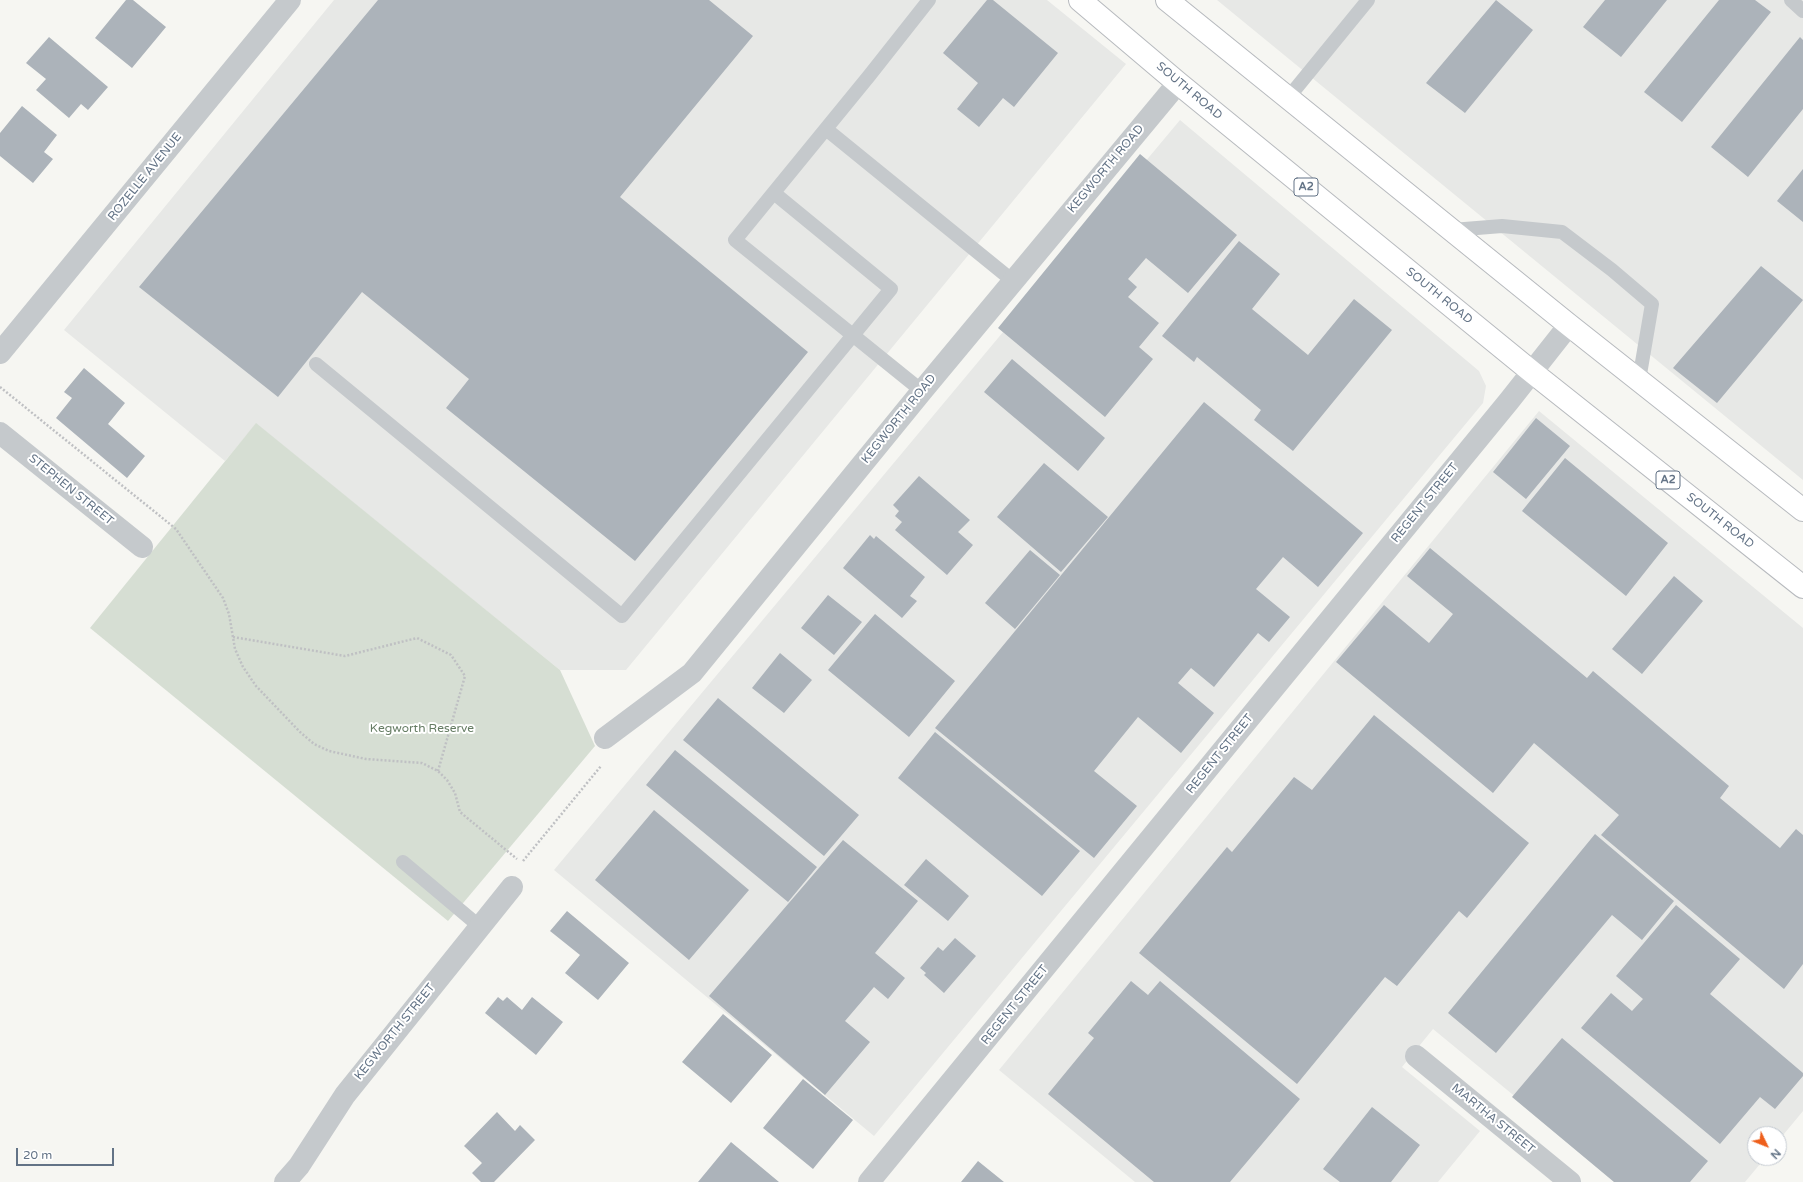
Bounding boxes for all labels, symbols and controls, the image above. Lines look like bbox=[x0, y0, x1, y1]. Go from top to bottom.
street label: SOUTH ROAD bbox=[1153, 59, 1225, 123]
street label: KEGWORTH ROAD bbox=[1065, 122, 1147, 216]
street label: ROZELLE AVENUE bbox=[105, 130, 185, 224]
road number: A2 bbox=[1294, 178, 1318, 196]
street label: SOUTH ROAD bbox=[1403, 265, 1475, 327]
street label: KEGWORTH ROAD bbox=[859, 371, 939, 467]
street label: STEPHEN STREET bbox=[26, 451, 116, 529]
street label: REGENT STREET bbox=[1388, 460, 1462, 546]
road number: A2 bbox=[1656, 471, 1680, 489]
street label: SOUTH ROAD bbox=[1683, 490, 1757, 552]
street label: REGENT STREET bbox=[1183, 711, 1257, 797]
park label: Kegworth Reserve bbox=[370, 722, 474, 736]
street label: REGENT STREET bbox=[978, 962, 1052, 1048]
street label: KEGWORTH STREET bbox=[352, 981, 438, 1083]
street label: MARTHA STREET bbox=[1448, 1081, 1538, 1157]
north arrow bbox=[1747, 1126, 1787, 1166]
scale bar bbox=[18, 1140, 116, 1166]
text: N bbox=[1768, 1146, 1783, 1162]
text: 20 m bbox=[23, 1148, 52, 1162]

